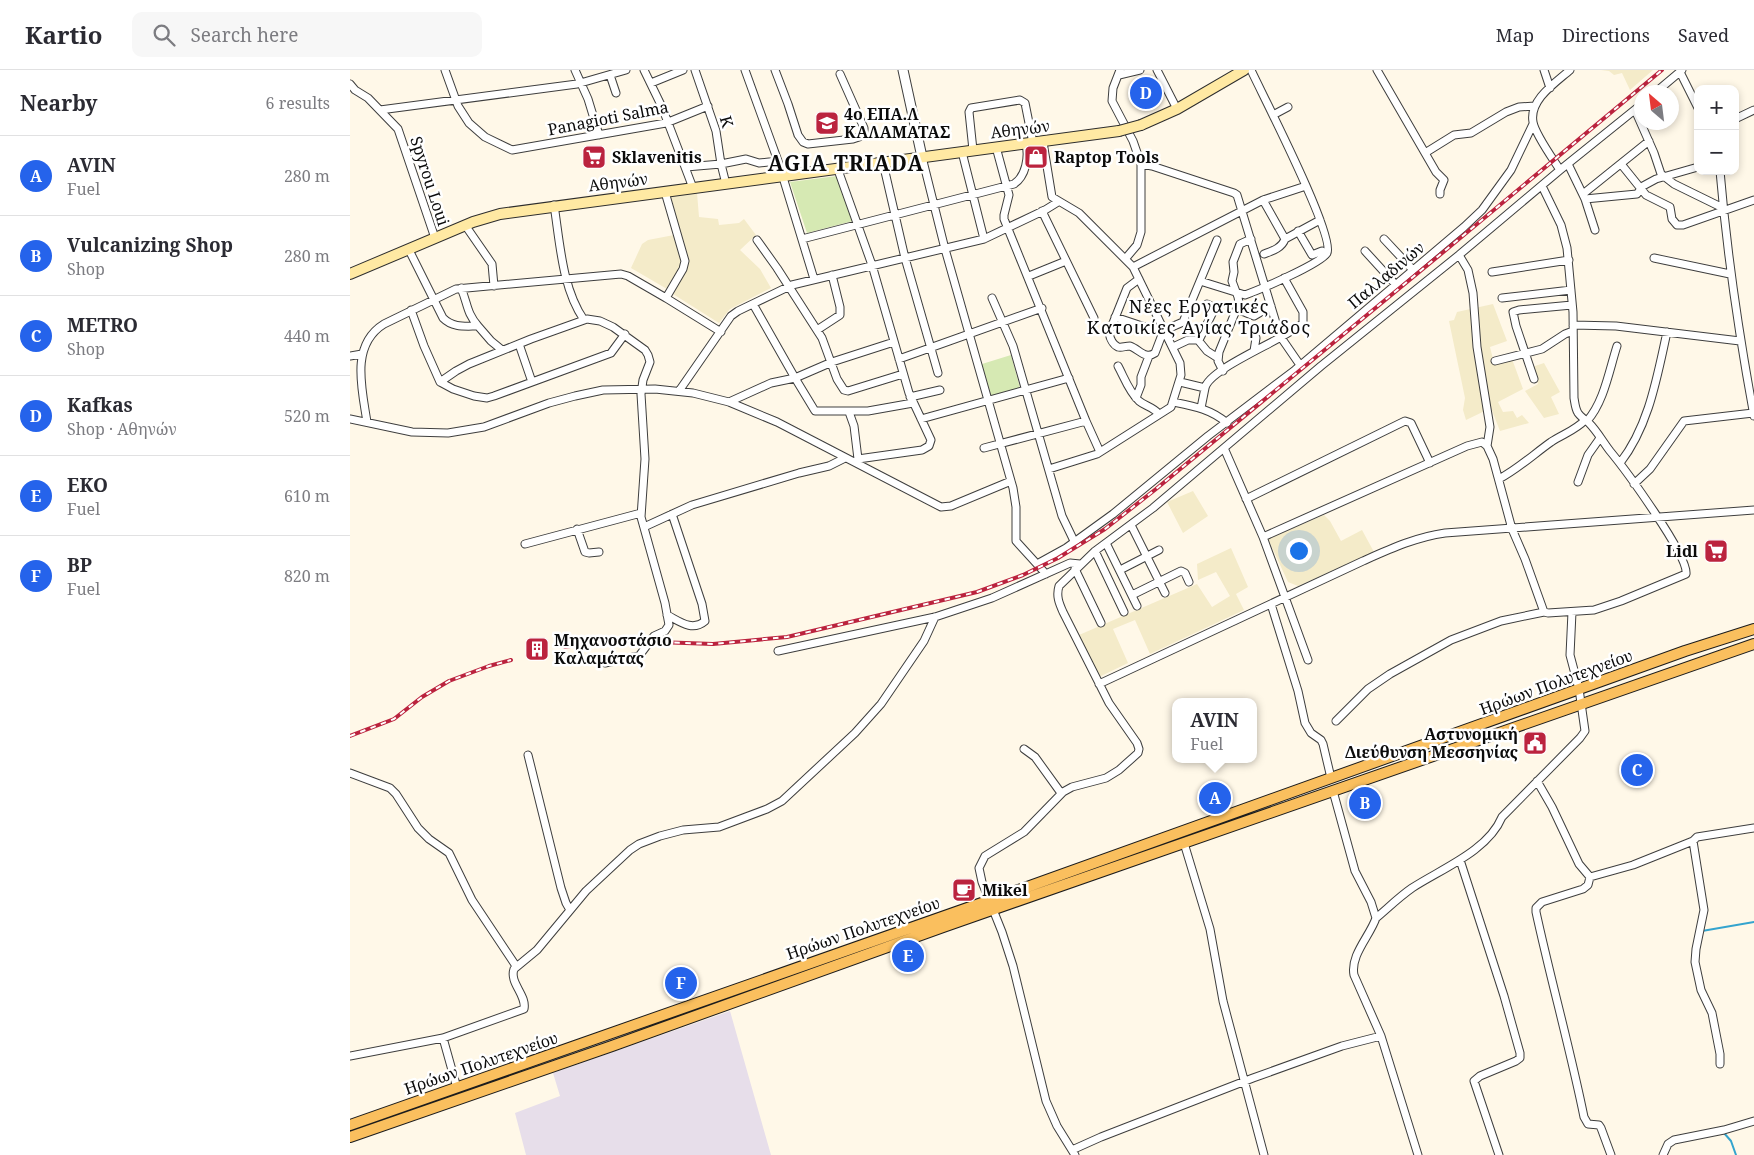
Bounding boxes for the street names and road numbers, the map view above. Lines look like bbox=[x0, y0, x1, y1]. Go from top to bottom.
street label: Panagioti Salma bbox=[546, 95, 670, 141]
street label: Κ bbox=[715, 113, 739, 131]
street label: Αθηνών bbox=[989, 114, 1051, 144]
street label: Spyrou Loui bbox=[405, 133, 455, 229]
street label: Αθηνών bbox=[587, 167, 649, 197]
street label: Παλλαδινών bbox=[1343, 236, 1429, 314]
street label: Ηρώων Πολυτεχνείου bbox=[1476, 644, 1636, 720]
street label: Ηρώων Πολυτεχνείου bbox=[783, 891, 943, 965]
street label: Ηρώων Πολυτεχνείου bbox=[401, 1026, 561, 1100]

